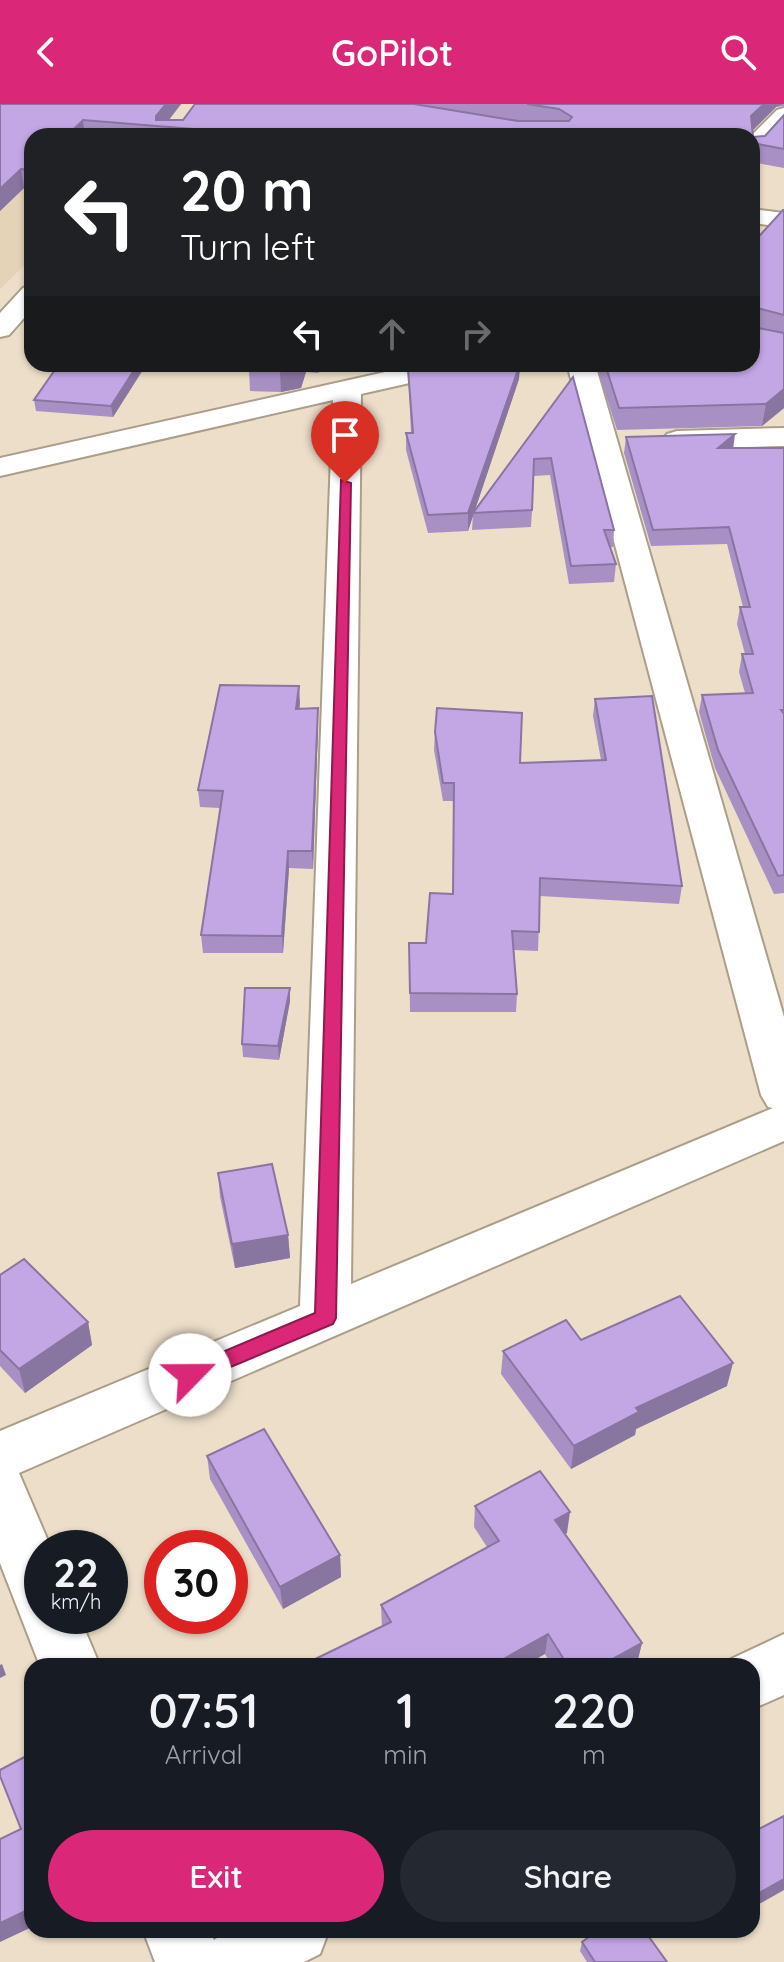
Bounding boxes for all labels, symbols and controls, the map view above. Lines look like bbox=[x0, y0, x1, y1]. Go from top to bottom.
icon: back bbox=[24, 30, 68, 74]
text: GoPilot bbox=[331, 30, 453, 75]
icon: search bbox=[716, 30, 760, 74]
text: 20 m bbox=[180, 155, 314, 225]
icon: left bbox=[48, 160, 152, 264]
text: Turn left bbox=[180, 224, 316, 269]
icon: left bbox=[286, 312, 330, 356]
icon: ahead bbox=[370, 312, 414, 356]
icon: right bbox=[454, 312, 498, 356]
pin bbox=[311, 401, 379, 483]
icon: arrive bbox=[323, 413, 367, 457]
position arrow bbox=[148, 1333, 232, 1417]
speed limit sign: 30 bbox=[144, 1530, 248, 1634]
text: 22 bbox=[53, 1547, 99, 1597]
text: km/h bbox=[51, 1589, 101, 1614]
text: 07:51 bbox=[149, 1680, 259, 1740]
text: 1 bbox=[396, 1680, 415, 1740]
text: 220 bbox=[552, 1680, 635, 1740]
text: Arrival bbox=[165, 1738, 243, 1771]
text: min bbox=[383, 1738, 428, 1771]
text: m bbox=[582, 1738, 606, 1771]
button: Exit bbox=[48, 1830, 384, 1922]
button: Share bbox=[400, 1830, 736, 1922]

